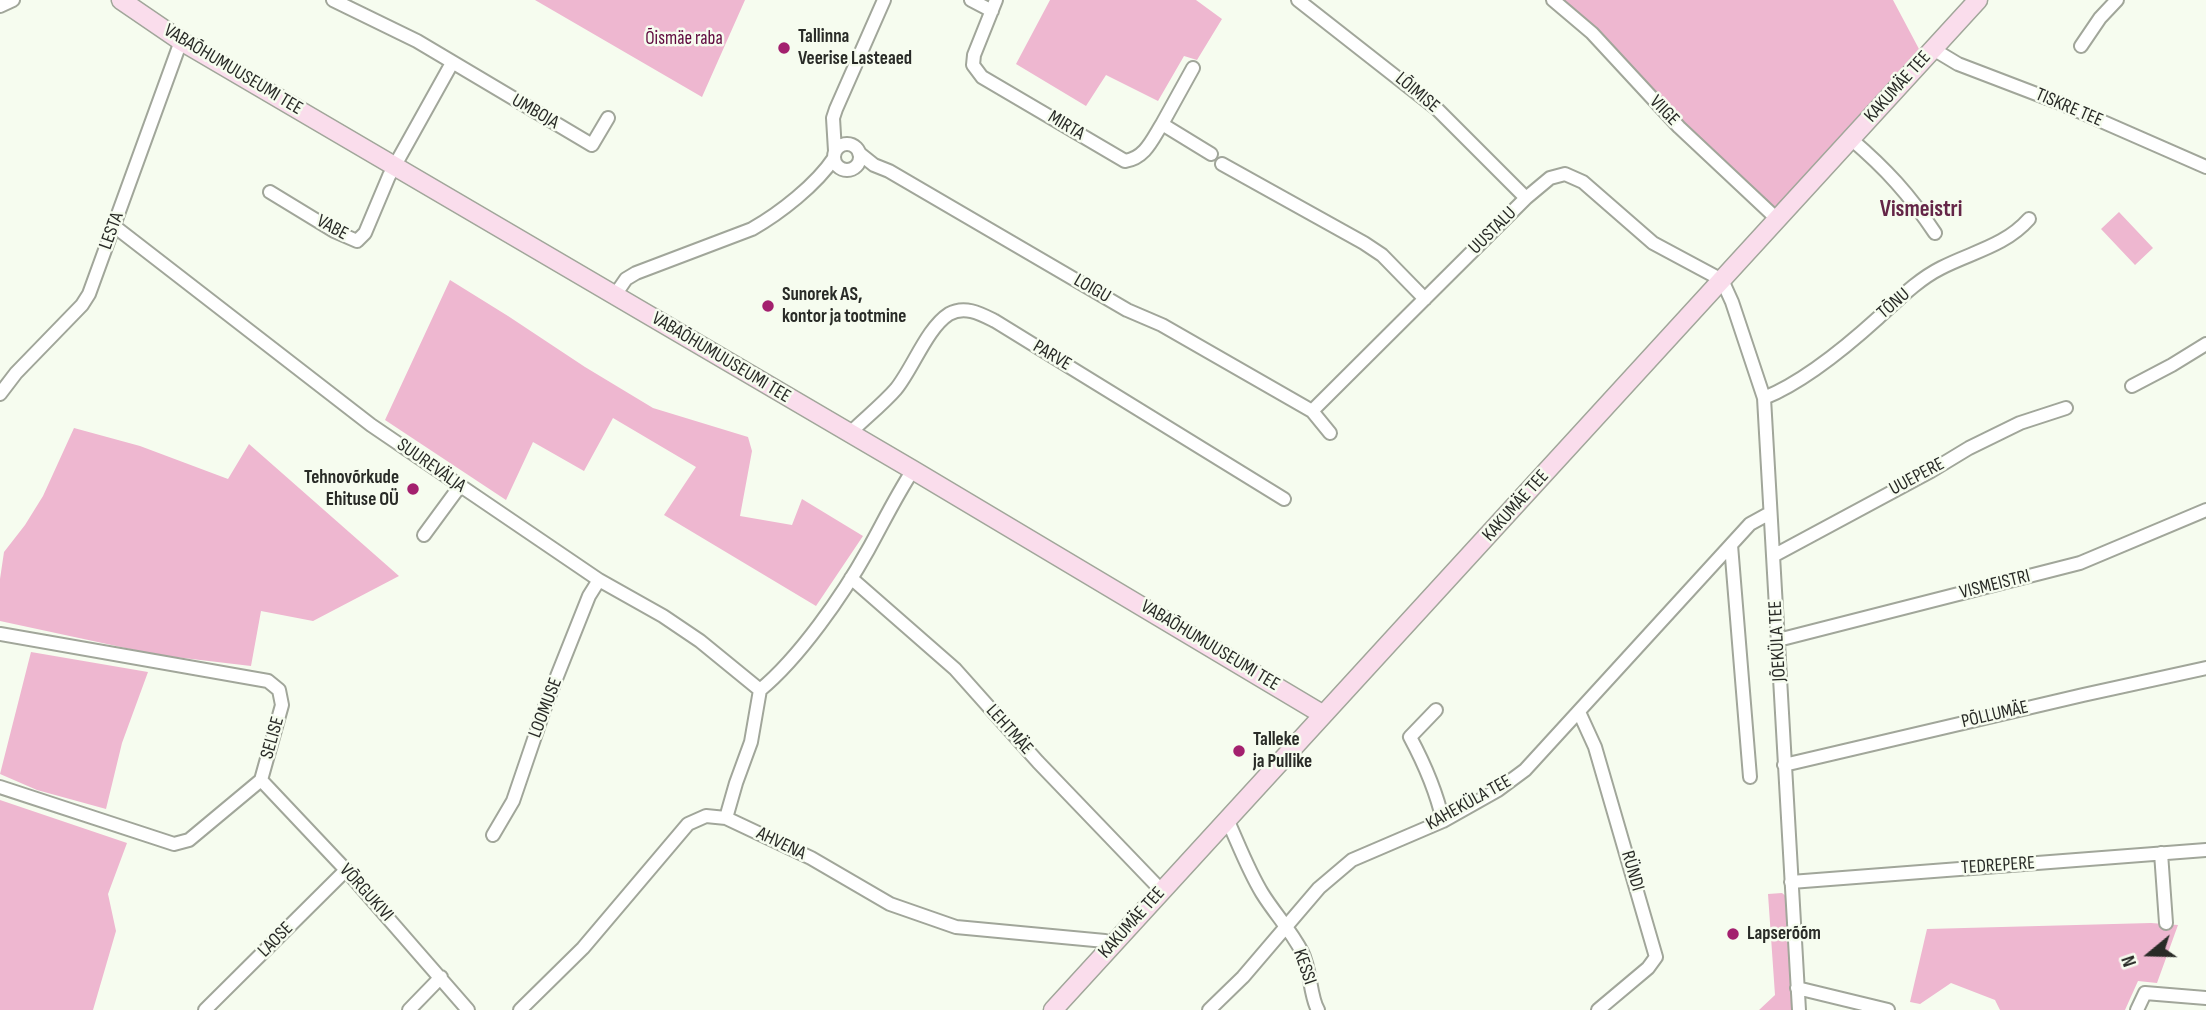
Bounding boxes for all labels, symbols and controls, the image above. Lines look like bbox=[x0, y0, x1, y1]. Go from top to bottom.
street label: VABAÕHUMUUSEUMI TEE bbox=[159, 20, 307, 120]
place label: Tallinna Veerise Lasteaed bbox=[798, 26, 912, 70]
park label: Õismäe raba bbox=[645, 28, 723, 50]
marker: Tallinna Veerise Lasteaed bbox=[776, 40, 792, 56]
street label: KAKUMÄE TEE bbox=[1860, 47, 1936, 127]
street label: LÕIMISE bbox=[1390, 68, 1444, 118]
street label: TISKRE TEE bbox=[2032, 84, 2106, 132]
street label: UMBOJA bbox=[507, 90, 563, 134]
street label: VIIGE bbox=[1644, 91, 1684, 131]
street label: MIRTA bbox=[1044, 106, 1088, 146]
district label: Vismeistri bbox=[1880, 196, 1962, 224]
street label: UUSTALU bbox=[1464, 202, 1522, 260]
street label: LESTA bbox=[95, 209, 129, 253]
street label: VABE bbox=[312, 210, 352, 246]
street label: LOIGU bbox=[1069, 269, 1115, 309]
place label: Sunorek AS, kontor ja tootmine bbox=[782, 284, 906, 328]
street label: TÕNU bbox=[1873, 284, 1915, 324]
marker: Sunorek AS, kontor ja tootmine bbox=[760, 298, 776, 314]
street label: VABAÕHUMUUSEUMI TEE bbox=[647, 308, 795, 408]
street label: PARVE bbox=[1029, 336, 1075, 376]
street label: SUUREVÄLJA bbox=[392, 434, 470, 498]
street label: UUEPERE bbox=[1886, 453, 1948, 501]
street label: KAKUMÄE TEE bbox=[1478, 466, 1554, 546]
place label: Tehnovõrkude Ehituse OÜ bbox=[304, 467, 399, 511]
marker: Tehnovõrkude Ehituse OÜ bbox=[405, 481, 421, 497]
street label: VISMEISTRI bbox=[1957, 565, 2033, 605]
street label: VABAÕHUMUUSEUMI TEE bbox=[1136, 596, 1284, 696]
street label: JÕEKÜLA TEE bbox=[1764, 600, 1792, 682]
street label: LOOMUSE bbox=[524, 675, 568, 741]
street label: PÕLLUMÄE bbox=[1959, 696, 2031, 734]
street label: LEHTMÄE bbox=[981, 700, 1037, 760]
street label: SELISE bbox=[256, 714, 290, 762]
place label: Talleke ja Pullike bbox=[1253, 729, 1312, 773]
marker: Talleke ja Pullike bbox=[1231, 743, 1247, 759]
street label: KAHEKÜLA TEE bbox=[1422, 770, 1516, 836]
street label: AHVENA bbox=[753, 822, 809, 866]
street label: RÜNDI bbox=[1615, 848, 1649, 894]
street label: TEDREPERE bbox=[1960, 852, 2036, 880]
street label: VÕRGUKIVI bbox=[334, 859, 398, 927]
street label: KAKUMÄE TEE bbox=[1094, 883, 1170, 963]
street label: LAOSE bbox=[254, 918, 298, 962]
north arrow bbox=[2115, 919, 2185, 989]
place label: Lapserõõm bbox=[1747, 923, 1821, 945]
marker: Lapserõõm bbox=[1725, 926, 1741, 942]
street label: KESSI bbox=[1287, 946, 1321, 988]
text: N bbox=[2117, 952, 2142, 970]

